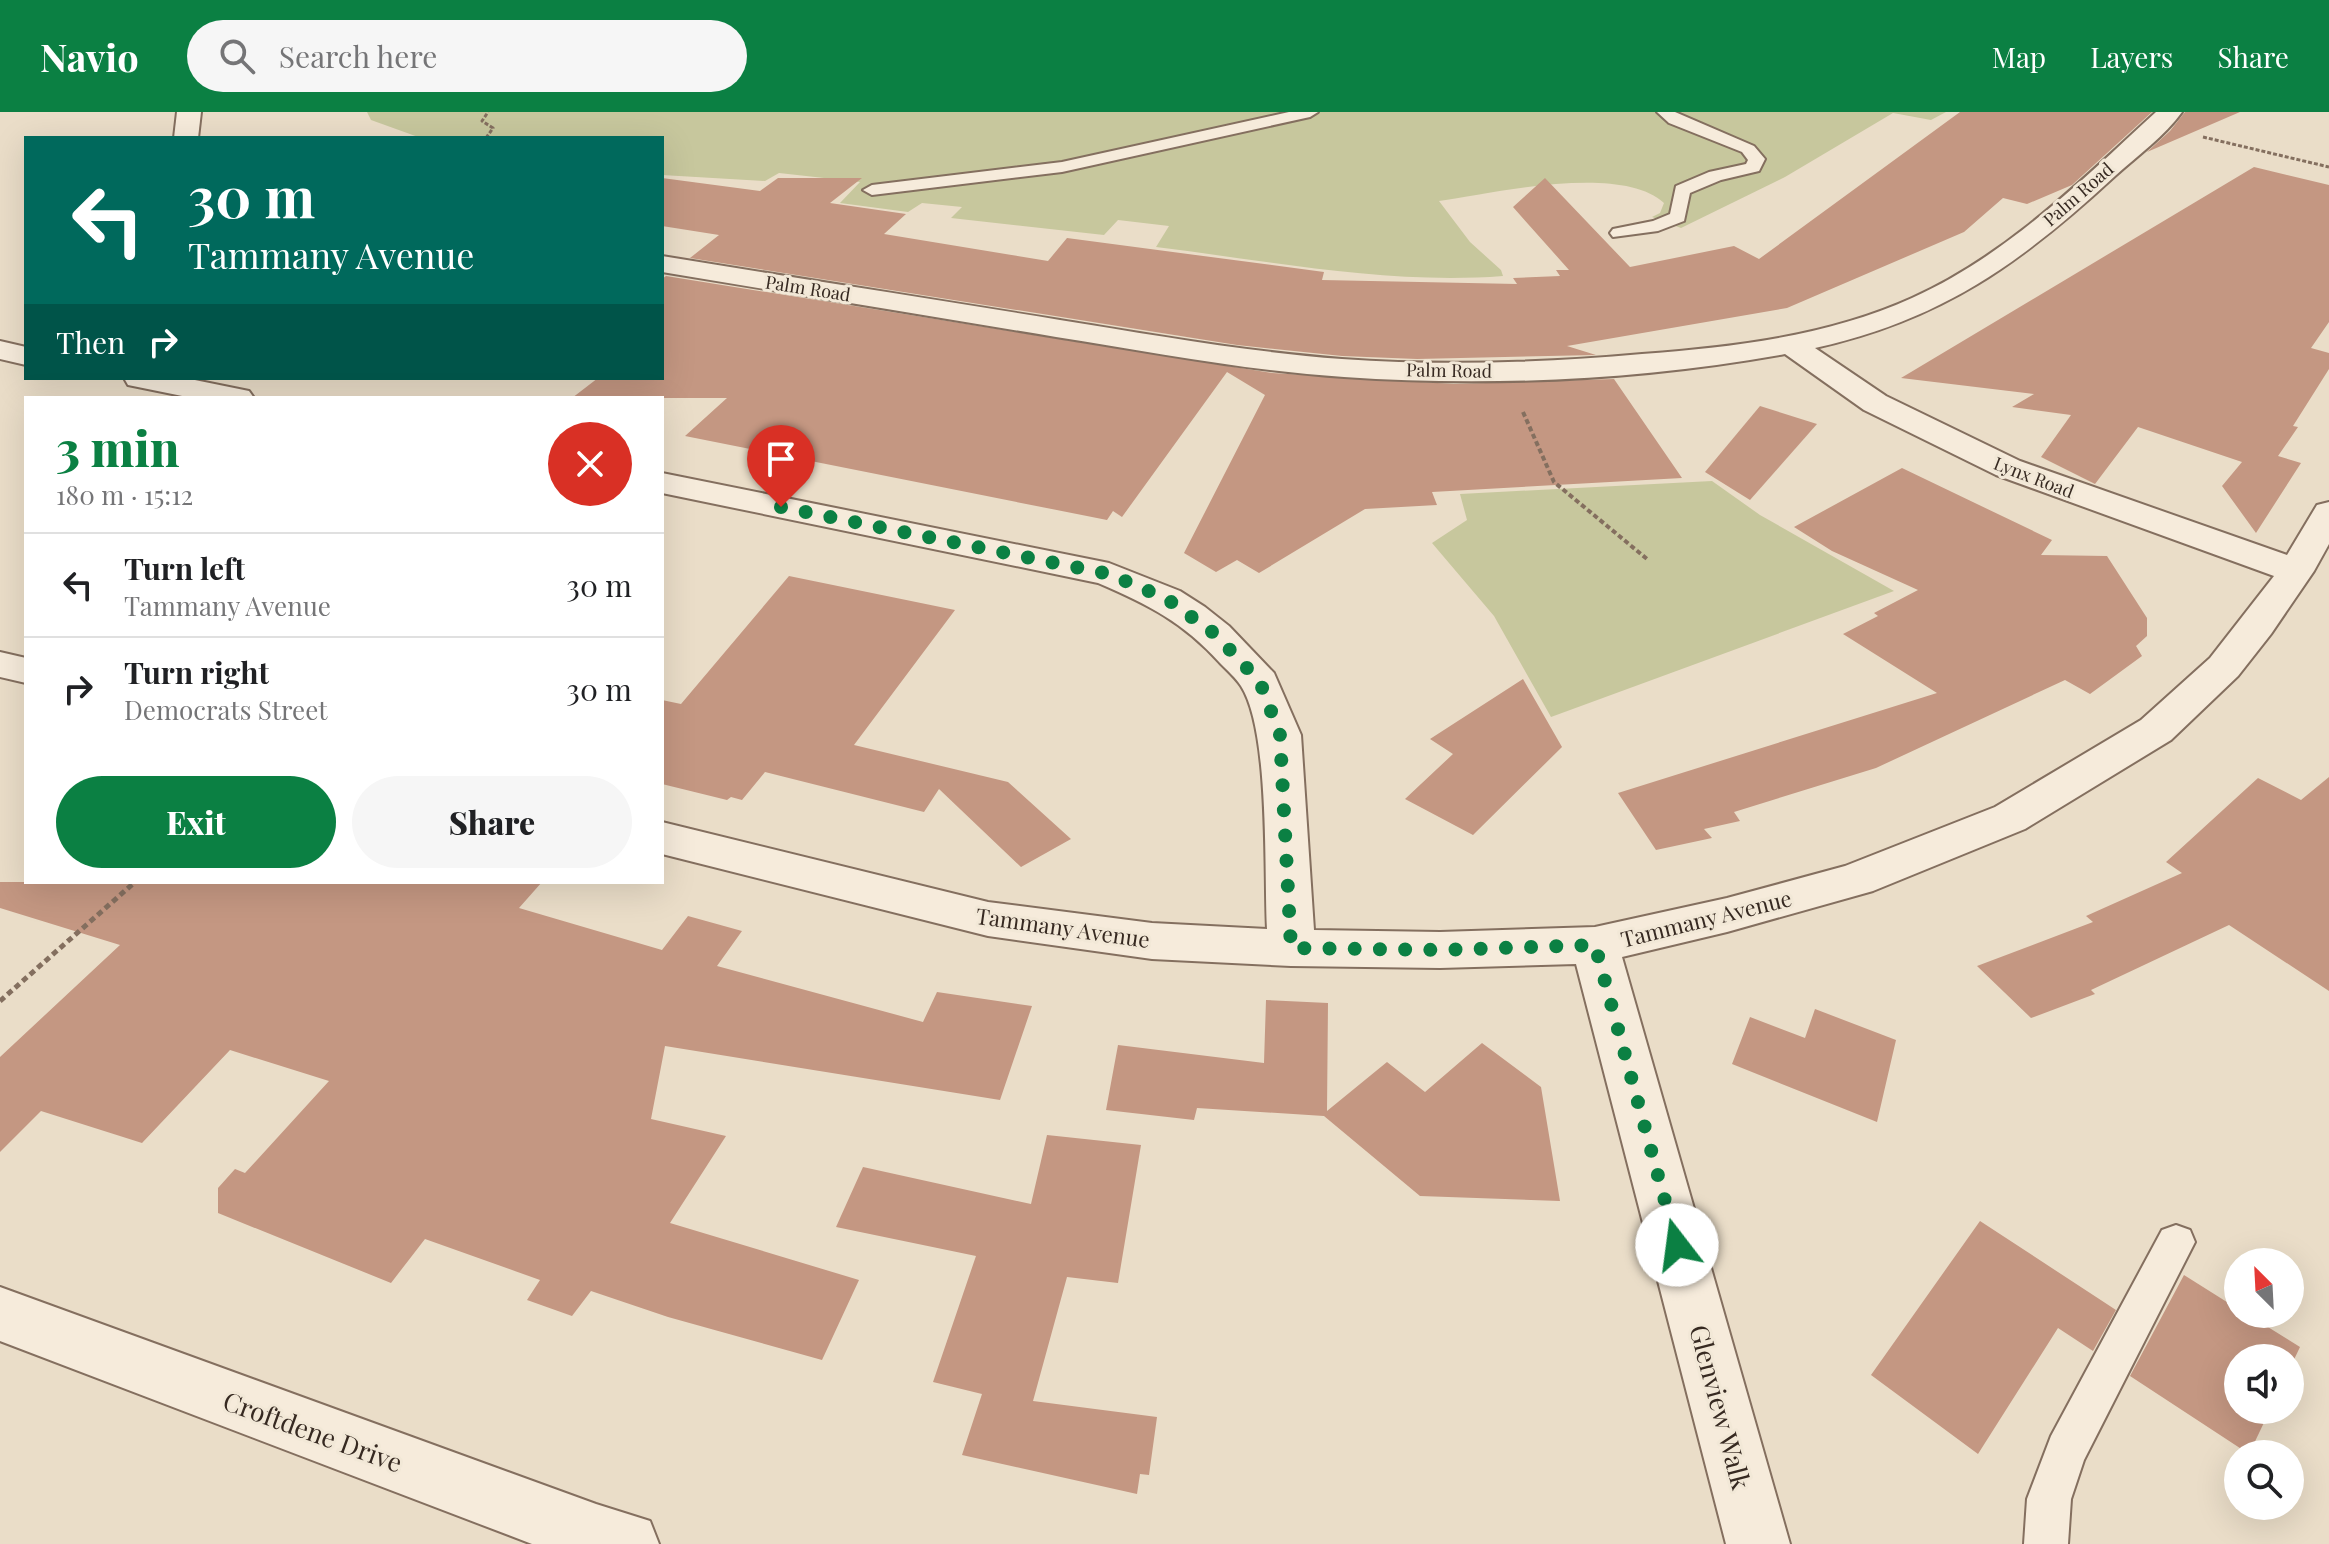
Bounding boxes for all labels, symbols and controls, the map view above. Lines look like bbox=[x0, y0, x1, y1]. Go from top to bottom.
search box bbox=[187, 20, 747, 92]
text: Navio bbox=[40, 31, 139, 82]
icon: search bbox=[215, 34, 259, 78]
text: Search here bbox=[279, 36, 437, 76]
text: Map bbox=[1992, 38, 2046, 75]
text: Layers bbox=[2090, 38, 2173, 75]
text: Share bbox=[2217, 38, 2289, 75]
street label: Palm Road bbox=[2038, 156, 2119, 231]
text: 30 m bbox=[188, 158, 315, 233]
icon: left bbox=[56, 168, 160, 272]
text: Tammany Avenue bbox=[188, 230, 475, 278]
street label: Palm Road bbox=[764, 269, 853, 307]
icon: right bbox=[141, 320, 185, 364]
text: Then bbox=[56, 322, 125, 362]
street label: Palm Road bbox=[1406, 357, 1493, 383]
text: 3 min bbox=[56, 415, 179, 479]
button: close bbox=[548, 422, 632, 506]
pin bbox=[747, 425, 815, 507]
icon: arrive bbox=[759, 437, 803, 481]
street label: Lynx Road bbox=[1991, 451, 2078, 503]
text: 180 m · 15:12 bbox=[56, 477, 193, 512]
text: Turn left bbox=[124, 548, 245, 588]
icon: left bbox=[56, 563, 100, 607]
text: 30 m bbox=[566, 565, 632, 605]
text: Tammany Avenue bbox=[124, 588, 331, 623]
text: Turn right bbox=[124, 652, 269, 692]
icon: right bbox=[56, 667, 100, 711]
text: 30 m bbox=[566, 669, 632, 709]
text: Democrats Street bbox=[124, 692, 328, 727]
button: Exit bbox=[56, 776, 336, 868]
button: Share bbox=[352, 776, 632, 868]
street label: Tammany Avenue bbox=[1617, 882, 1795, 954]
street label: Tammany Avenue bbox=[974, 900, 1152, 954]
position arrow bbox=[1635, 1203, 1719, 1287]
north arrow bbox=[2224, 1248, 2304, 1328]
map controls bbox=[2224, 1248, 2304, 1520]
street label: Glenview Walk bbox=[1682, 1321, 1760, 1494]
button: sound bbox=[2224, 1344, 2304, 1424]
street label: Croftdene Drive bbox=[219, 1382, 407, 1480]
button: search bbox=[2224, 1440, 2304, 1520]

